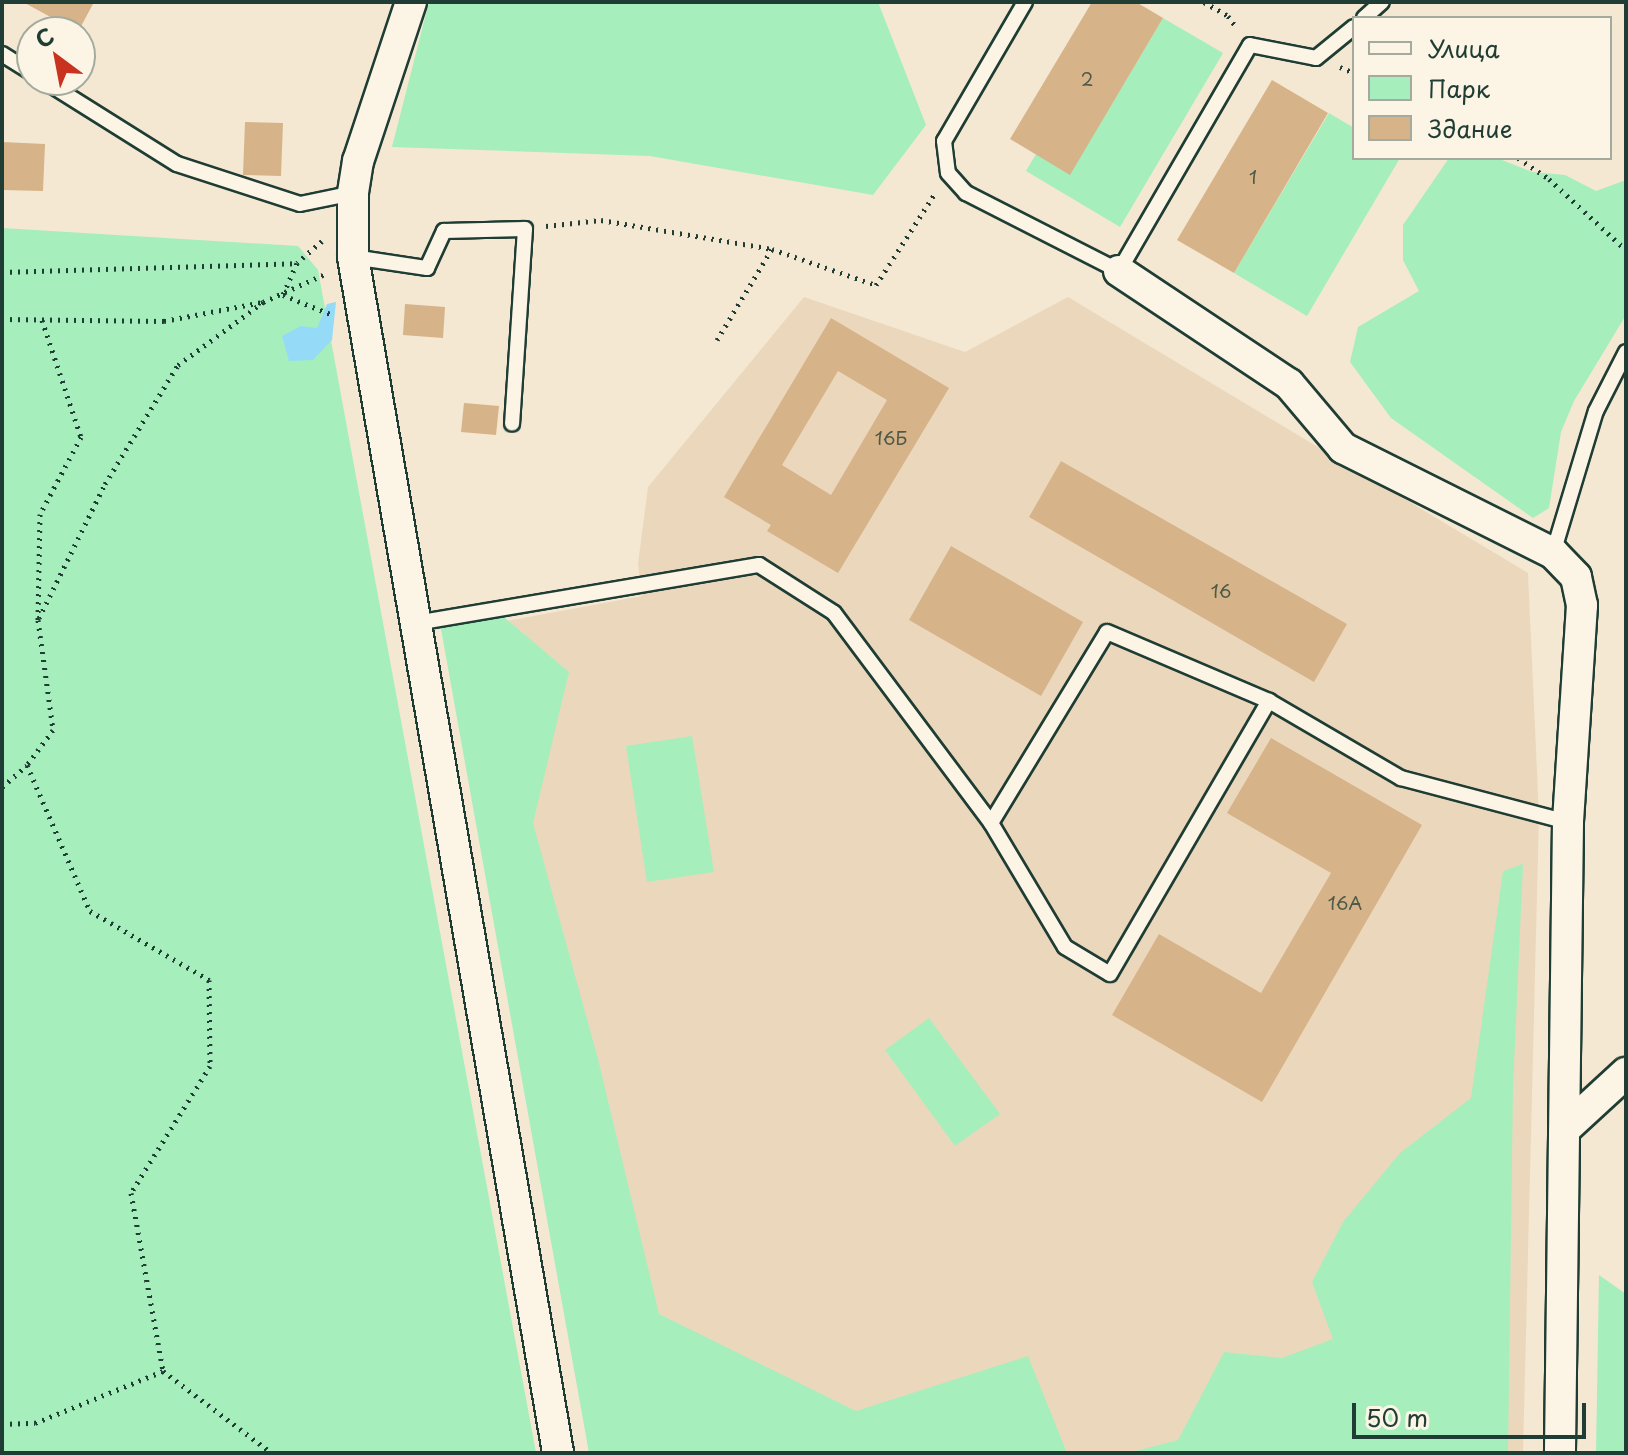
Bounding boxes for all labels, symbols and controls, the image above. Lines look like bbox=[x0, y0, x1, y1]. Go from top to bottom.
north arrow bbox=[16, 16, 96, 96]
legend bbox=[1352, 16, 1612, 160]
text: С bbox=[28, 19, 60, 55]
text: Улица bbox=[1428, 30, 1500, 66]
house number: 2 bbox=[1081, 68, 1093, 90]
text: Парк bbox=[1428, 70, 1490, 106]
text: Здание bbox=[1428, 110, 1513, 146]
house number: 1 bbox=[1249, 166, 1257, 188]
house number: 16Б bbox=[875, 427, 907, 449]
house number: 16 bbox=[1211, 580, 1231, 602]
house number: 16А bbox=[1328, 892, 1362, 914]
scale bar bbox=[1356, 1387, 1590, 1437]
text: 50 m bbox=[1366, 1399, 1428, 1435]

